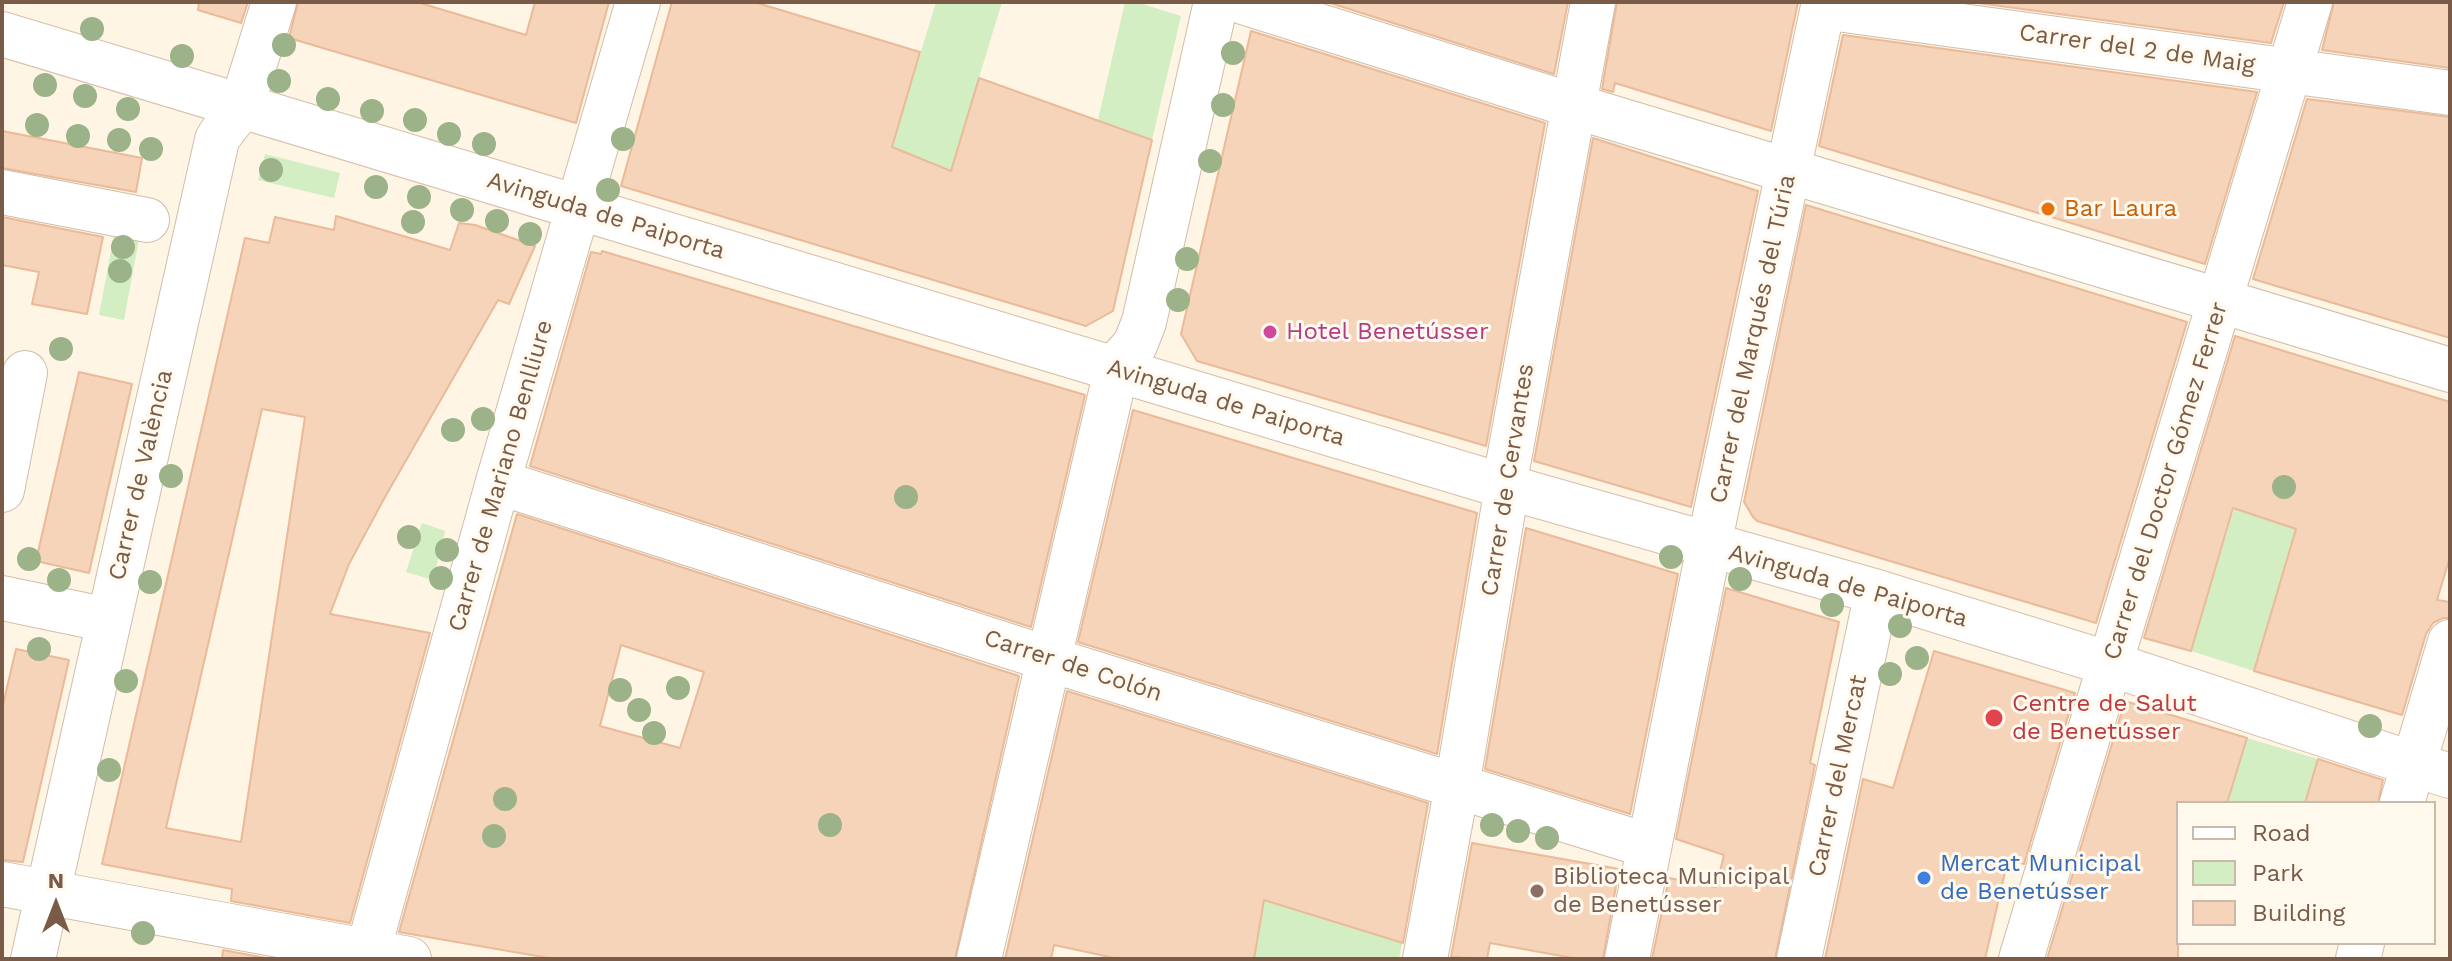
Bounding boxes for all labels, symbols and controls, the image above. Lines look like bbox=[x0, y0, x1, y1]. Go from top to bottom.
street label: Carrer del 2 de Maig bbox=[2017, 18, 2257, 80]
street label: Avinguda de Paiporta bbox=[484, 166, 728, 266]
street label: Carrer del Marqués del Túria bbox=[1704, 172, 1802, 506]
place label: Bar Laura bbox=[2064, 195, 2177, 223]
marker: Bar Laura bbox=[2039, 200, 2057, 218]
street label: Carrer del Doctor Gómez Ferrer bbox=[2098, 299, 2234, 663]
street label: Carrer de Mariano Benlliure bbox=[443, 317, 559, 635]
place label: Hotel Benetússer bbox=[1286, 318, 1489, 346]
marker: Hotel Benetússer bbox=[1261, 323, 1279, 341]
street label: Avinguda de Paiporta bbox=[1104, 353, 1348, 453]
street label: Carrer de Cervantes bbox=[1475, 362, 1541, 598]
street label: Carrer de València bbox=[103, 367, 179, 583]
street label: Avinguda de Paiporta bbox=[1725, 538, 1971, 634]
street label: Carrer de Colón bbox=[980, 624, 1166, 708]
street label: Carrer del Mercat bbox=[1803, 672, 1873, 880]
place label: Centre de Salut de Benetússer bbox=[2012, 690, 2197, 746]
marker: Centre de Salut de Benetússer bbox=[1983, 707, 2005, 729]
legend bbox=[2176, 801, 2436, 945]
text: Road bbox=[2252, 819, 2311, 847]
place label: Mercat Municipal de Benetússer bbox=[1940, 850, 2140, 906]
text: Park bbox=[2252, 859, 2304, 887]
place label: Biblioteca Municipal de Benetússer bbox=[1553, 863, 1789, 919]
north arrow bbox=[16, 865, 96, 945]
text: N bbox=[48, 868, 64, 893]
marker: Mercat Municipal de Benetússer bbox=[1915, 869, 1933, 887]
marker: Biblioteca Municipal de Benetússer bbox=[1528, 882, 1546, 900]
text: Building bbox=[2252, 899, 2345, 927]

